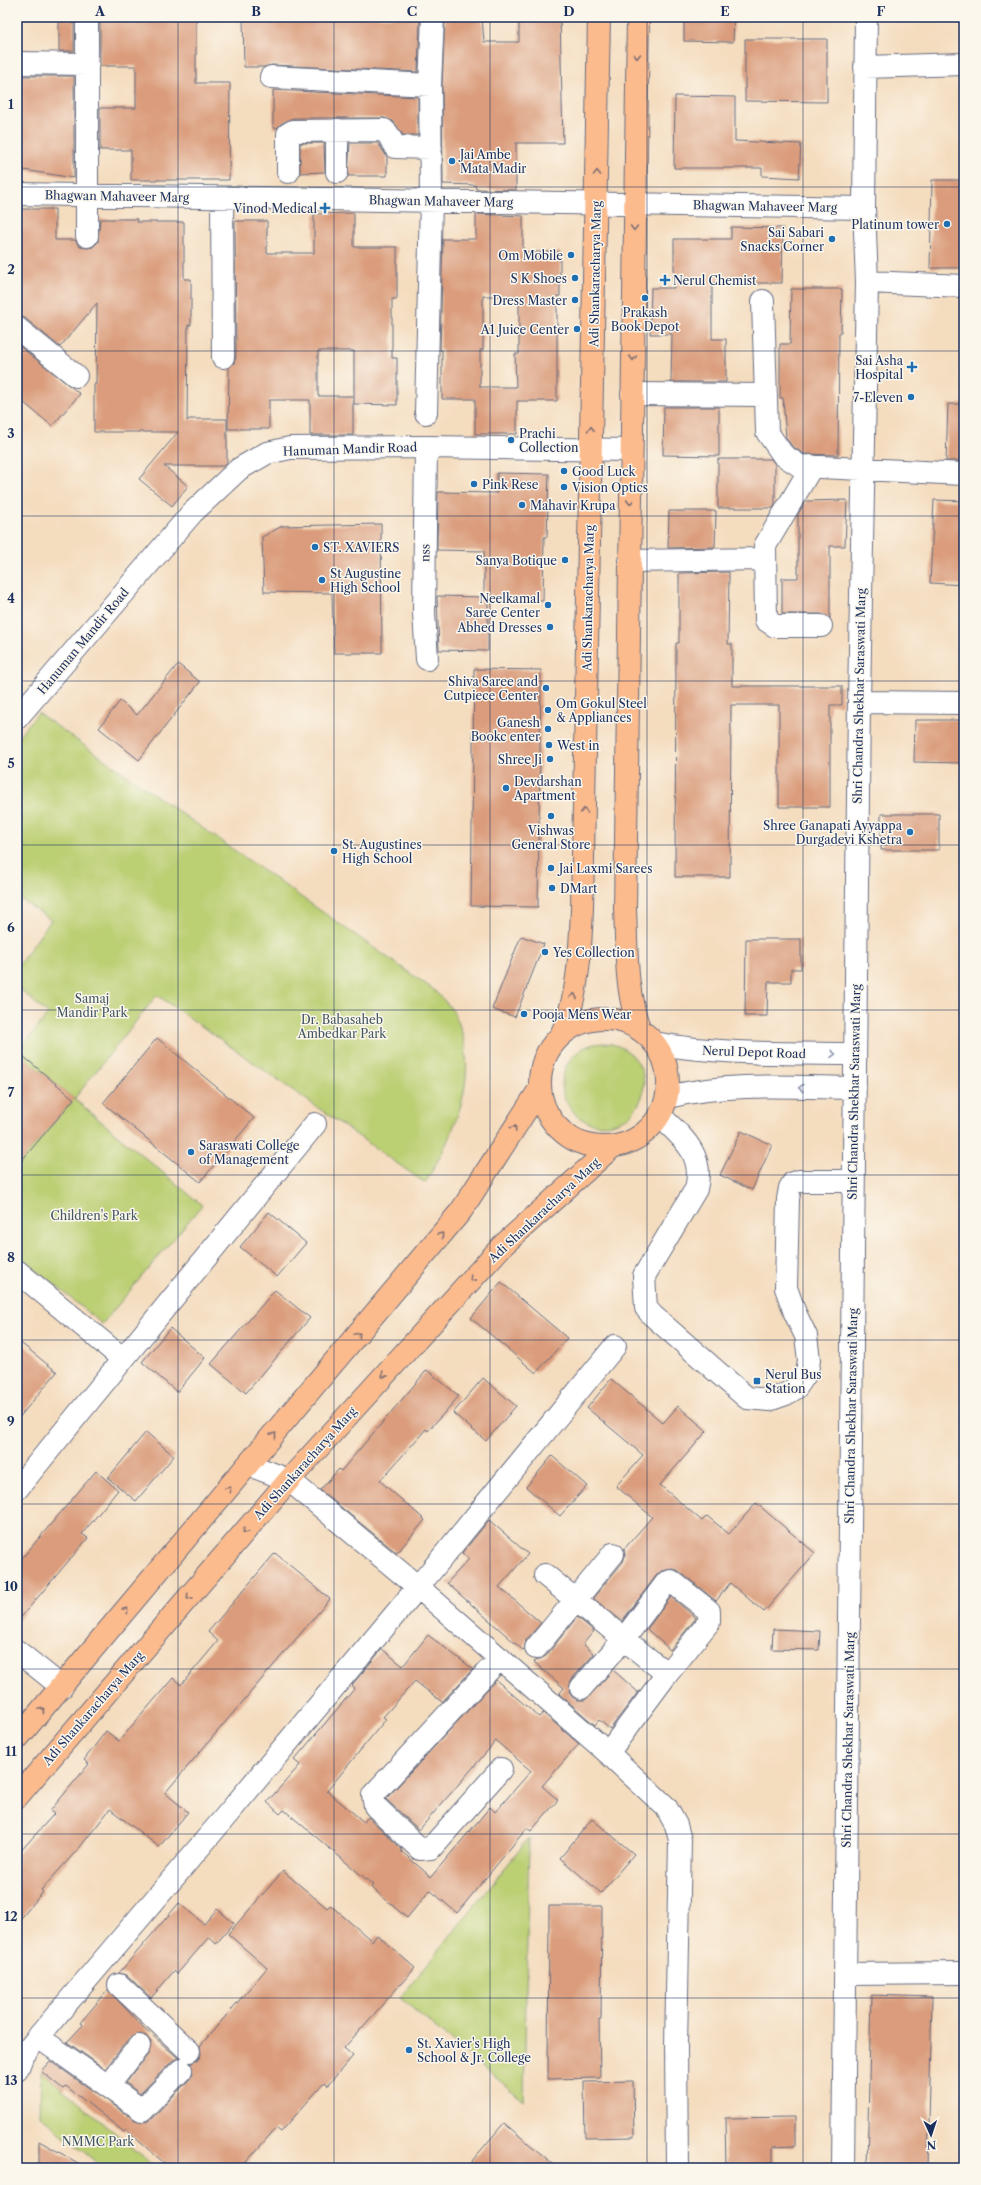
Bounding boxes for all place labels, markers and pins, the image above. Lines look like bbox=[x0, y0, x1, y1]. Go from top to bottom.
place label: Jai Ambe Mata Madir bbox=[458, 147, 526, 176]
marker: Jai Ambe Mata Madir bbox=[447, 156, 457, 166]
place label: Vinod Medical bbox=[233, 201, 317, 216]
marker: Vinod Medical bbox=[320, 203, 330, 213]
place label: Platinum tower bbox=[851, 217, 939, 232]
marker: Platinum tower bbox=[942, 219, 952, 229]
place label: Sai Sabari Snacks Corner bbox=[740, 225, 824, 254]
marker: Sai Sabari Snacks Corner bbox=[827, 234, 837, 244]
place label: Om Mobile bbox=[498, 248, 563, 263]
marker: Om Mobile bbox=[566, 250, 576, 260]
place label: S K Shoes bbox=[510, 271, 567, 286]
marker: S K Shoes bbox=[570, 273, 580, 283]
place label: Nerul Chemist bbox=[673, 273, 757, 288]
marker: Nerul Chemist bbox=[660, 275, 670, 285]
place label: Dress Master bbox=[492, 293, 567, 308]
marker: Prakash Book Depot bbox=[640, 293, 650, 303]
marker: Dress Master bbox=[570, 295, 580, 305]
place label: Prakash Book Depot bbox=[611, 305, 680, 334]
place label: A1 Juice Center bbox=[480, 322, 569, 337]
marker: A1 Juice Center bbox=[572, 324, 582, 334]
place label: Sai Asha Hospital bbox=[855, 353, 904, 382]
marker: Sai Asha Hospital bbox=[906, 361, 918, 373]
place label: 7-Eleven bbox=[853, 390, 903, 405]
marker: 7-Eleven bbox=[906, 392, 916, 402]
place label: Prachi Collection bbox=[519, 426, 579, 455]
marker: Prachi Collection bbox=[506, 435, 516, 445]
place label: Good Luck bbox=[572, 464, 636, 479]
marker: Good Luck bbox=[559, 466, 569, 476]
place label: Pink Rese bbox=[482, 477, 539, 492]
marker: Pink Rese bbox=[469, 479, 479, 489]
place label: Vision Optics bbox=[571, 480, 648, 495]
marker: Vision Optics bbox=[559, 482, 569, 492]
place label: Mahavir Krupa bbox=[530, 498, 616, 513]
marker: Mahavir Krupa bbox=[517, 500, 527, 510]
place label: ST. XAVIERS bbox=[323, 540, 399, 555]
marker: ST. XAVIERS bbox=[310, 542, 320, 552]
place label: Sanya Botique bbox=[476, 553, 557, 568]
marker: Sanya Botique bbox=[560, 555, 570, 565]
place label: St Augustine High School bbox=[330, 566, 402, 595]
marker: St Augustine High School bbox=[317, 575, 327, 585]
place label: Neelkamal Saree Center bbox=[466, 591, 540, 620]
marker: Neelkamal Saree Center bbox=[543, 600, 553, 610]
place label: Abhed Dresses bbox=[456, 620, 542, 635]
marker: Abhed Dresses bbox=[545, 622, 555, 632]
place label: Shiva Saree and Cutpiece Center bbox=[444, 674, 539, 703]
marker: Shiva Saree and Cutpiece Center bbox=[541, 683, 551, 693]
place label: Om Gokul Steel & Appliances bbox=[556, 696, 647, 725]
marker: Om Gokul Steel & Appliances bbox=[543, 705, 553, 715]
place label: Ganesh Bookc enter bbox=[471, 715, 540, 744]
marker: Ganesh Bookc enter bbox=[543, 724, 553, 734]
place label: West in bbox=[556, 738, 600, 753]
marker: West in bbox=[544, 740, 554, 750]
place label: Shree Ji bbox=[498, 752, 542, 767]
marker: Shree Ji bbox=[545, 754, 555, 764]
place label: Devdarshan Apartment bbox=[513, 774, 582, 803]
marker: Devdarshan Apartment bbox=[501, 783, 511, 793]
marker: Vishwas General Store bbox=[546, 811, 556, 821]
place label: Shree Ganapati Ayyappa Durgadevi Kshetra bbox=[763, 818, 903, 847]
place label: Vishwas General Store bbox=[511, 823, 591, 852]
marker: Shree Ganapati Ayyappa Durgadevi Kshetra bbox=[905, 827, 915, 837]
place label: St. Augustines High School bbox=[342, 837, 422, 866]
marker: St. Augustines High School bbox=[329, 846, 339, 856]
place label: Jai Laxmi Sarees bbox=[557, 861, 653, 876]
marker: Jai Laxmi Sarees bbox=[546, 863, 556, 873]
place label: DMart bbox=[560, 881, 598, 896]
marker: DMart bbox=[547, 883, 557, 893]
place label: Yes Collection bbox=[552, 945, 635, 960]
marker: Yes Collection bbox=[540, 947, 550, 957]
place label: Pooja Mens Wear bbox=[532, 1007, 631, 1022]
marker: Pooja Mens Wear bbox=[519, 1009, 529, 1019]
place label: Saraswati College of Management bbox=[199, 1138, 300, 1167]
marker: Saraswati College of Management bbox=[186, 1147, 196, 1157]
place label: Nerul Bus Station bbox=[765, 1367, 822, 1396]
marker: Nerul Bus Station bbox=[752, 1376, 762, 1386]
place label: St. Xavier's High School & Jr. College bbox=[417, 2036, 531, 2065]
marker: St. Xavier's High School & Jr. College bbox=[404, 2045, 414, 2055]

